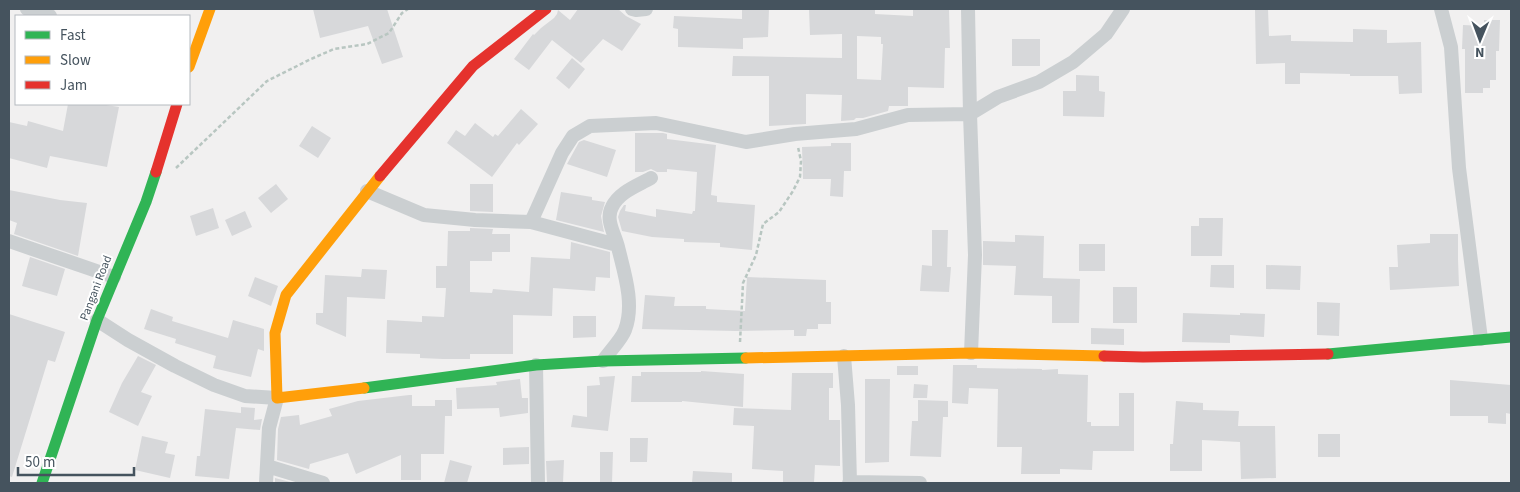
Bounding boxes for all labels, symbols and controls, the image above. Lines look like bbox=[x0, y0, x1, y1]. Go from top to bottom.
legend bbox=[15, 15, 190, 105]
north arrow bbox=[1455, 15, 1505, 65]
text: Fast bbox=[60, 25, 86, 46]
text: N bbox=[1475, 42, 1485, 62]
text: Slow bbox=[60, 50, 91, 71]
text: Jam bbox=[60, 75, 87, 96]
street label: Pangani Road bbox=[76, 253, 116, 323]
scale bar bbox=[18, 444, 134, 476]
text: 50 m bbox=[25, 452, 55, 473]

